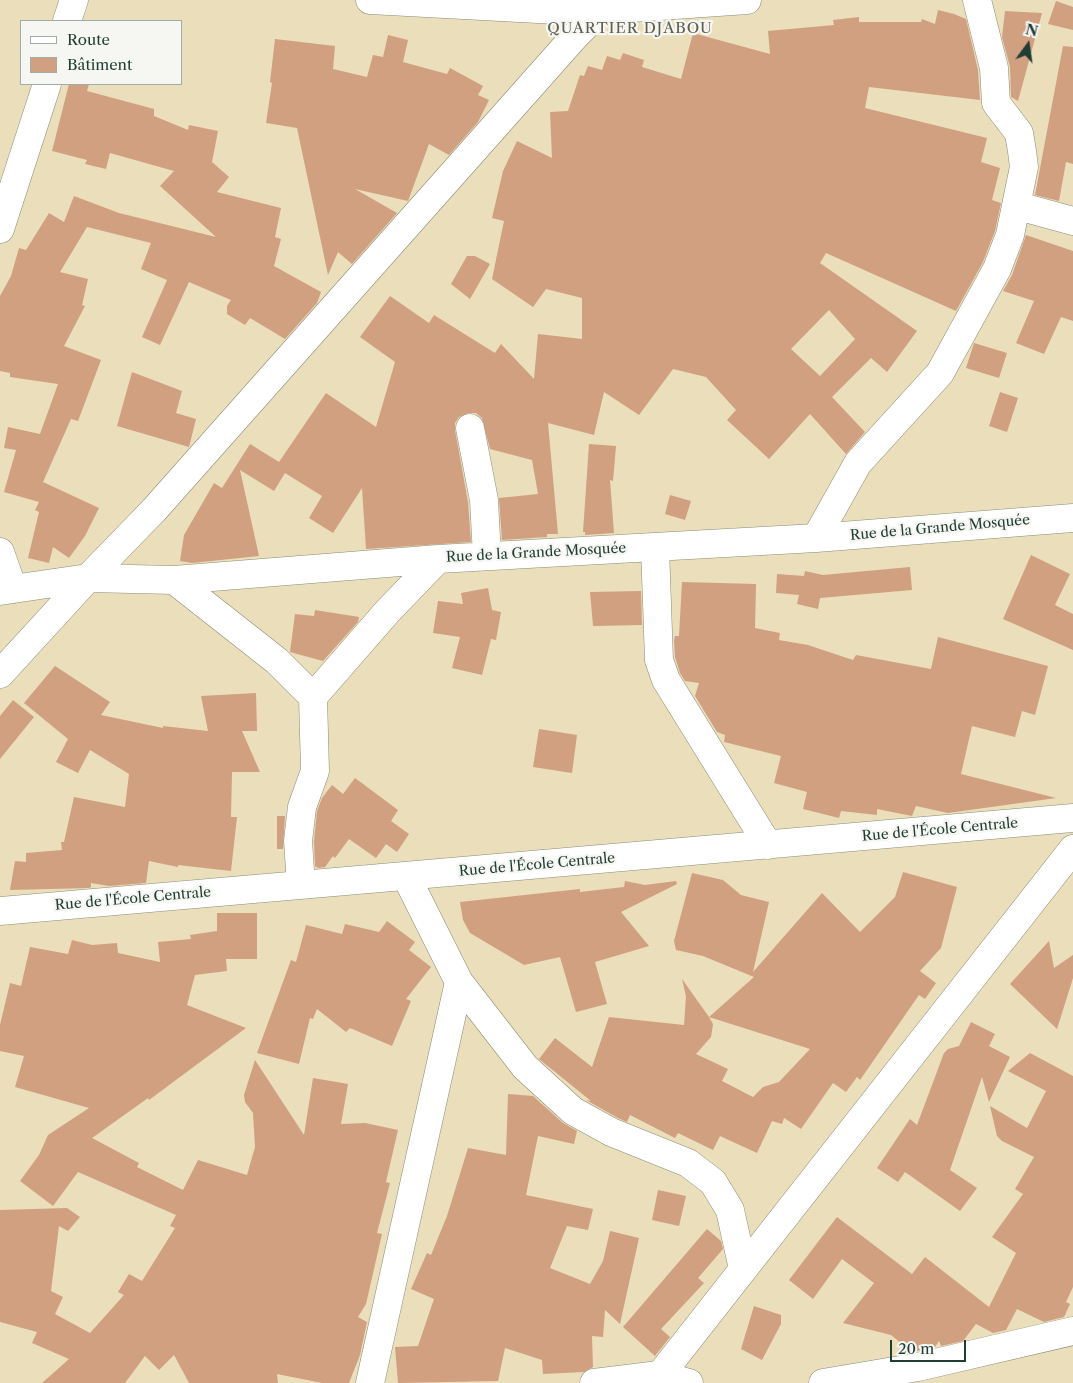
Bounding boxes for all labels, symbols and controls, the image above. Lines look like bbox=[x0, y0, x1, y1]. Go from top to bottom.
legend bbox=[20, 20, 182, 85]
district label: QUARTIER DJABOU bbox=[545, 20, 715, 38]
north arrow bbox=[1003, 20, 1053, 70]
text: N bbox=[1024, 20, 1040, 41]
text: Route bbox=[67, 30, 110, 49]
text: Bâtiment bbox=[67, 55, 132, 74]
street label: Rue de la Grande Mosquée bbox=[849, 512, 1031, 544]
street label: Rue de la Grande Mosquée bbox=[445, 540, 627, 566]
street label: Rue de l'École Centrale bbox=[861, 815, 1019, 845]
street label: Rue de l'École Centrale bbox=[458, 850, 616, 880]
street label: Rue de l'École Centrale bbox=[54, 884, 212, 914]
scale bar bbox=[893, 1330, 969, 1362]
text: 20 m bbox=[898, 1339, 934, 1358]

